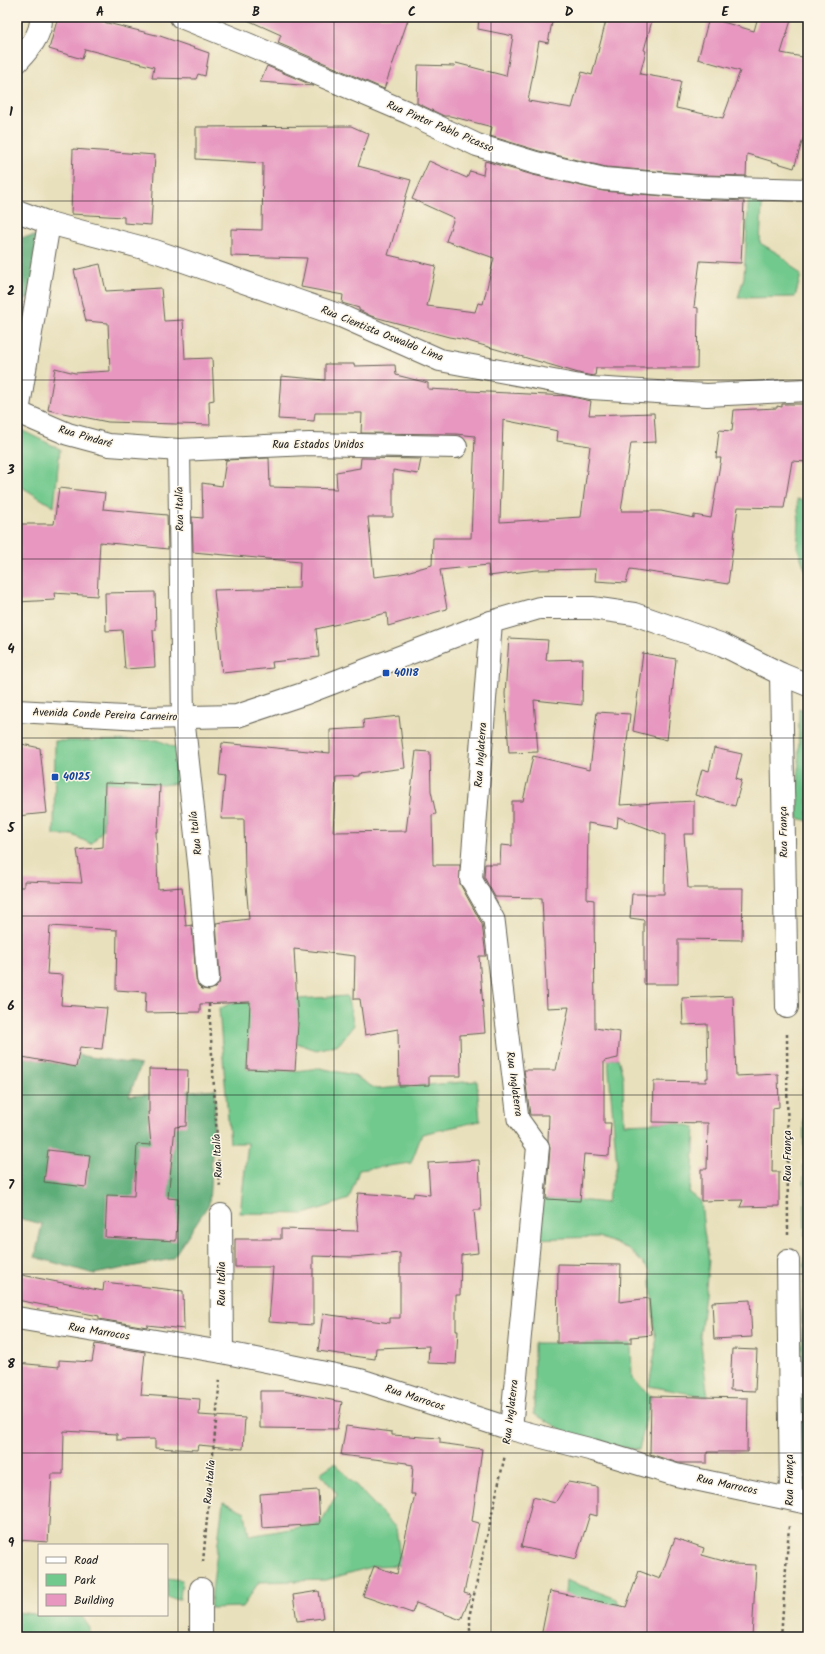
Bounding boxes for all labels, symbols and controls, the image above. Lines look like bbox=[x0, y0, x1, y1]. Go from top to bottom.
text: A bbox=[96, 2, 104, 23]
text: B bbox=[252, 2, 260, 23]
text: C bbox=[408, 2, 416, 23]
text: D bbox=[565, 2, 574, 23]
text: E bbox=[721, 2, 729, 23]
street label: Rua Pintor Pablo Picasso bbox=[384, 96, 496, 158]
text: 1 bbox=[9, 102, 13, 123]
text: 2 bbox=[7, 281, 15, 302]
street label: Rua Cientista Oswaldo Lima bbox=[318, 301, 446, 367]
street label: Rua Pindaré bbox=[56, 421, 115, 454]
street label: Rua Estados Unidos bbox=[272, 436, 364, 454]
text: 3 bbox=[6, 460, 15, 481]
street label: Rua Italía bbox=[171, 487, 189, 531]
text: 4 bbox=[7, 639, 15, 660]
place label: 40118 bbox=[394, 664, 419, 682]
marker: 40118 bbox=[381, 668, 391, 678]
street label: Avenida Conde Pereira Carneiro bbox=[32, 703, 178, 727]
street label: Rua Inglaterra bbox=[470, 722, 492, 788]
place label: 40125 bbox=[63, 768, 91, 786]
marker: 40125 bbox=[50, 772, 60, 782]
street label: Rua França bbox=[775, 806, 793, 858]
street label: Rua Italía bbox=[184, 810, 208, 856]
text: 5 bbox=[7, 818, 16, 839]
text: 6 bbox=[7, 996, 15, 1017]
street label: Rua Inglaterra bbox=[501, 1050, 527, 1118]
street label: Rua França bbox=[779, 1130, 797, 1182]
street label: Rua Italía bbox=[208, 1133, 228, 1179]
text: 7 bbox=[8, 1175, 15, 1196]
street label: Rua Itália bbox=[213, 1262, 231, 1306]
street label: Rua Marrocos bbox=[67, 1318, 131, 1346]
text: 8 bbox=[7, 1354, 15, 1375]
street label: Rua Inglaterra bbox=[498, 1378, 524, 1446]
street label: Rua Marrocos bbox=[383, 1380, 448, 1416]
street label: Rua França bbox=[781, 1454, 799, 1506]
street label: Rua Italía bbox=[199, 1459, 221, 1505]
street label: Rua Marrocos bbox=[695, 1470, 759, 1500]
text: 9 bbox=[8, 1533, 15, 1554]
legend bbox=[38, 1544, 168, 1616]
text: Road bbox=[74, 1551, 99, 1570]
text: Park bbox=[74, 1571, 96, 1590]
text: Building bbox=[74, 1591, 114, 1610]

